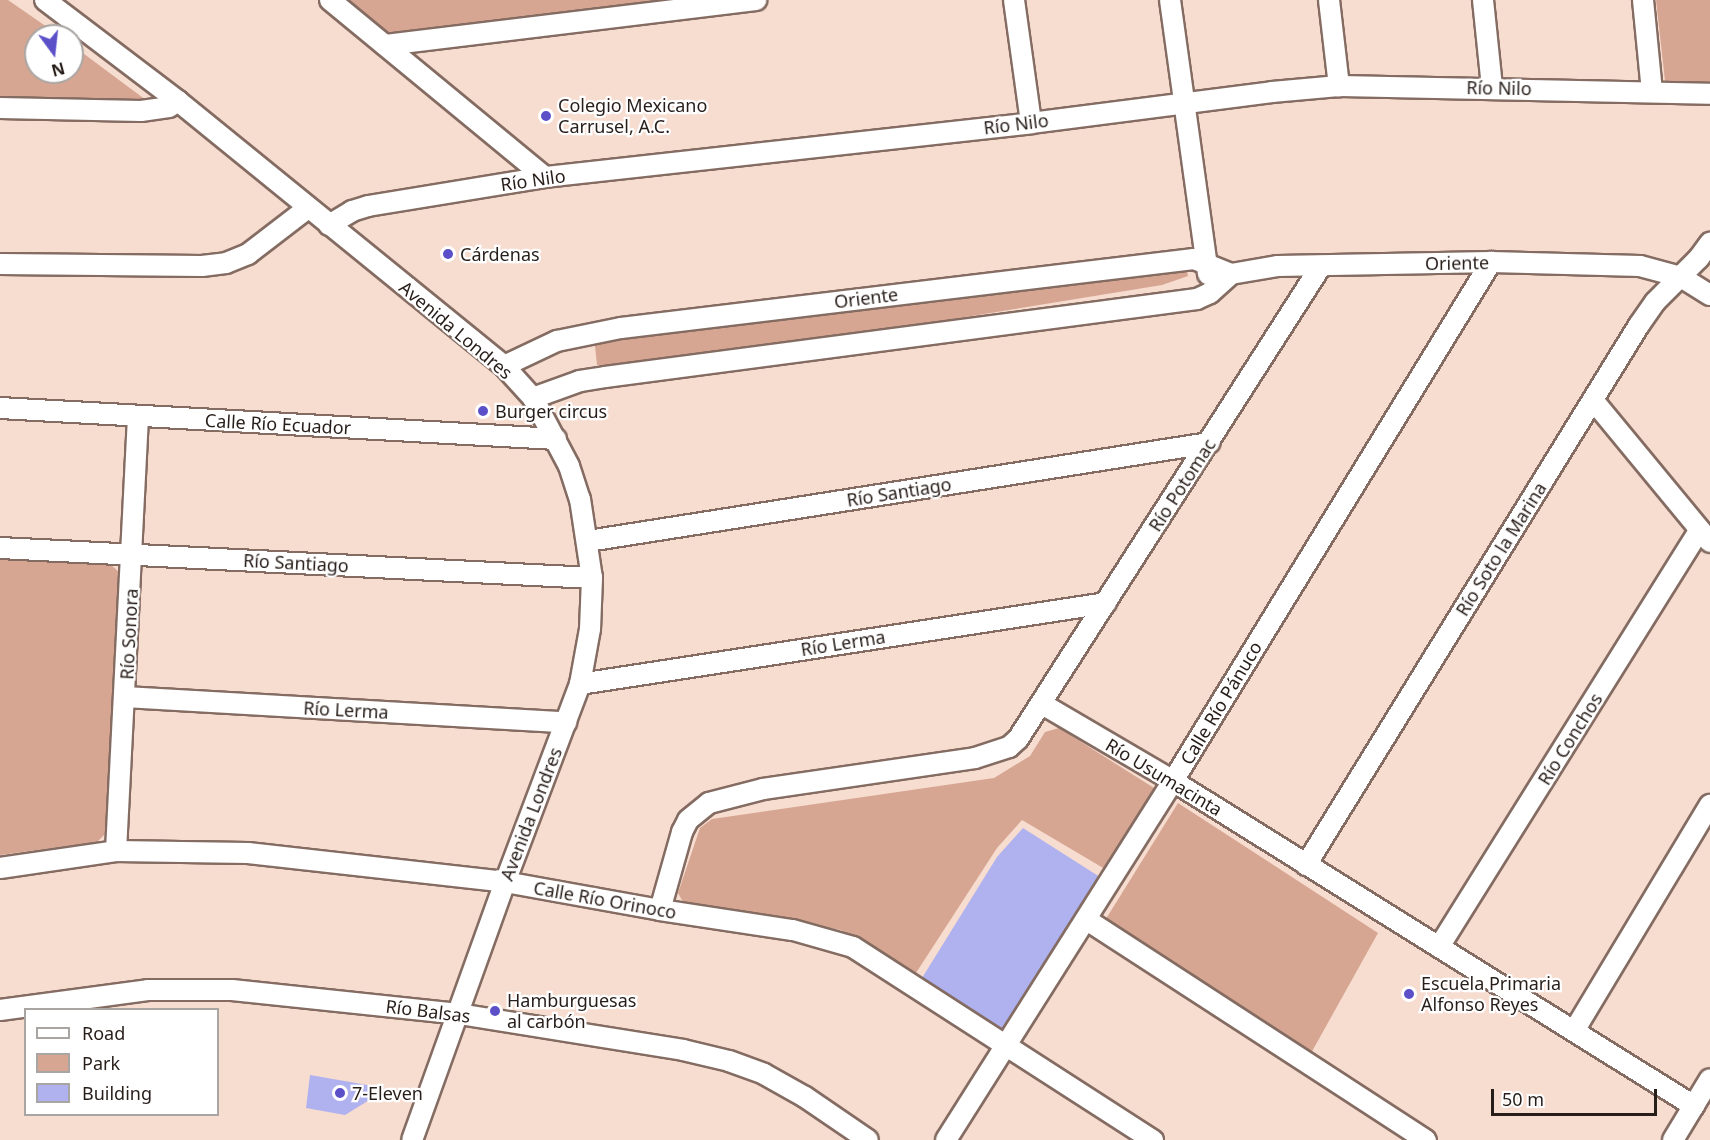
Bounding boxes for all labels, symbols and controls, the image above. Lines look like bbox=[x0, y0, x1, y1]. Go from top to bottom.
north arrow bbox=[24, 24, 84, 84]
text: N bbox=[49, 57, 67, 82]
street label: Río Nilo bbox=[1466, 77, 1532, 99]
place label: Colegio Mexicano Carrusel, A.C. bbox=[558, 95, 707, 138]
marker: Colegio Mexicano Carrusel, A.C. bbox=[539, 109, 553, 123]
street label: Río Nilo bbox=[982, 109, 1050, 139]
street label: Río Nilo bbox=[499, 165, 567, 195]
place label: Cárdenas bbox=[460, 243, 540, 265]
marker: Cárdenas bbox=[441, 247, 455, 261]
street label: Oriente bbox=[1425, 252, 1489, 274]
street label: Avenida Londres bbox=[395, 276, 517, 384]
street label: Oriente bbox=[833, 283, 899, 313]
place label: Burger circus bbox=[495, 400, 607, 422]
marker: Burger circus bbox=[476, 404, 490, 418]
street label: Calle Río Ecuador bbox=[204, 409, 352, 439]
street label: Río Potomac bbox=[1144, 435, 1220, 535]
street label: Río Santiago bbox=[845, 473, 953, 511]
street label: Río Soto la Marina bbox=[1451, 478, 1551, 620]
street label: Río Santiago bbox=[243, 549, 349, 577]
street label: Río Sonora bbox=[116, 588, 142, 680]
street label: Río Lerma bbox=[799, 626, 887, 660]
street label: Calle Río Pánuco bbox=[1176, 638, 1266, 768]
street label: Río Conchos bbox=[1533, 689, 1607, 789]
street label: Río Lerma bbox=[303, 697, 389, 723]
street label: Río Usumacinta bbox=[1102, 734, 1226, 820]
street label: Avenida Londres bbox=[496, 744, 566, 884]
street label: Calle Río Orinoco bbox=[532, 877, 678, 923]
place label: Escuela Primaria Alfonso Reyes bbox=[1421, 973, 1561, 1016]
marker: Escuela Primaria Alfonso Reyes bbox=[1402, 987, 1416, 1001]
place label: Hamburguesas al carbón bbox=[507, 990, 636, 1032]
street label: Río Balsas bbox=[384, 995, 472, 1027]
marker: Hamburguesas al carbón bbox=[488, 1004, 502, 1018]
legend bbox=[24, 1008, 219, 1116]
text: Road bbox=[82, 1021, 125, 1045]
text: Park bbox=[82, 1051, 120, 1075]
scale bar bbox=[1494, 1077, 1660, 1115]
text: Building bbox=[82, 1081, 152, 1105]
place label: 7-Eleven bbox=[352, 1082, 423, 1104]
marker: 7-Eleven bbox=[333, 1086, 347, 1100]
text: 50 m bbox=[1502, 1087, 1544, 1111]

